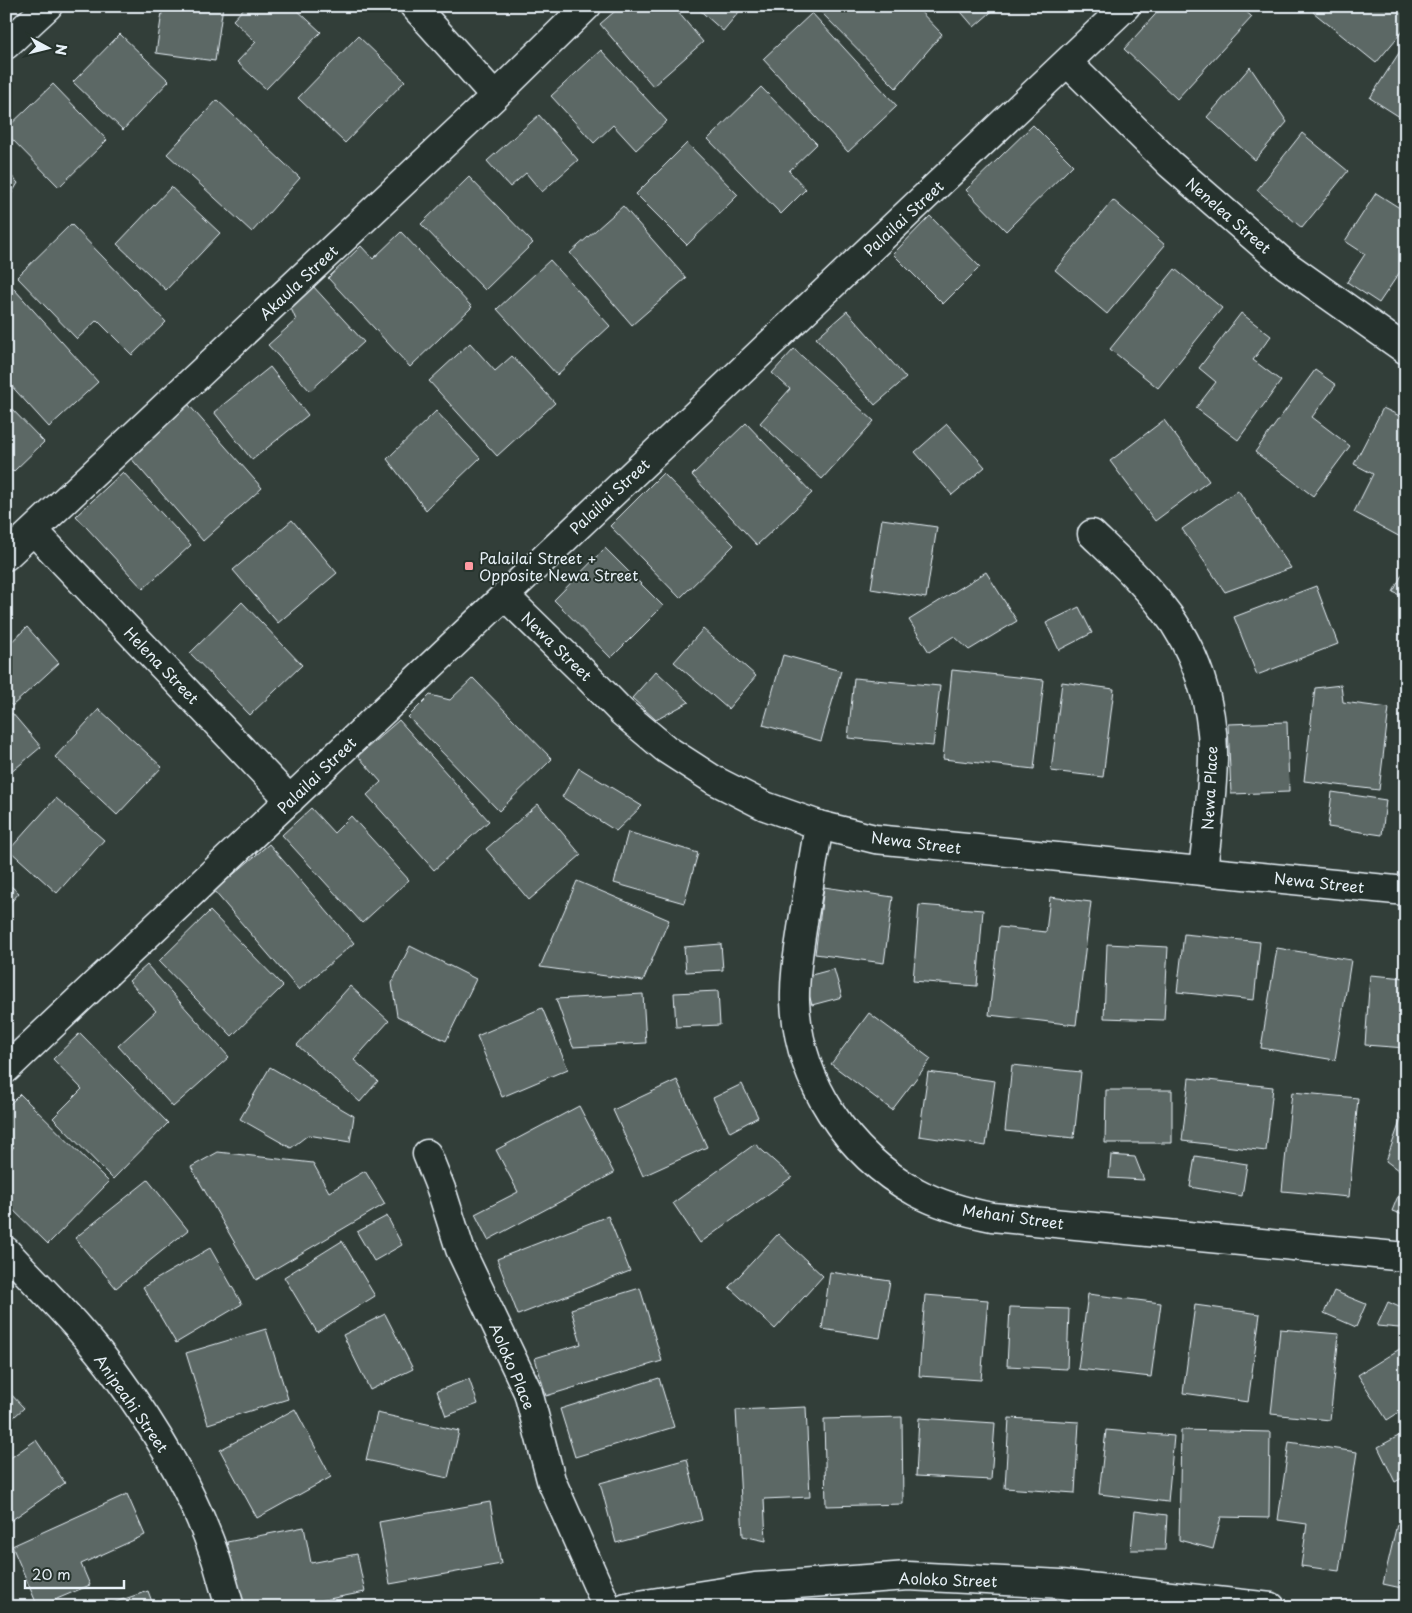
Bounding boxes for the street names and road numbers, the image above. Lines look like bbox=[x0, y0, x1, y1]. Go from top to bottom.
street label: Nenelea Street bbox=[1181, 171, 1277, 259]
street label: Palailai Street bbox=[858, 175, 948, 261]
street label: Akaula Street bbox=[253, 239, 343, 325]
street label: Palailai Street bbox=[564, 453, 654, 539]
street label: Newa Street bbox=[516, 606, 598, 686]
street label: Helena Street bbox=[119, 621, 205, 709]
street label: Palailai Street bbox=[271, 731, 361, 819]
street label: Newa Place bbox=[1195, 745, 1223, 831]
street label: Newa Street bbox=[870, 825, 962, 859]
street label: Newa Street bbox=[1273, 866, 1365, 898]
street label: Mehani Street bbox=[961, 1197, 1065, 1235]
street label: Aoloko Place bbox=[485, 1319, 542, 1413]
street label: Anipeahi Street bbox=[89, 1349, 175, 1457]
street label: Aoloko Street bbox=[898, 1566, 998, 1592]

